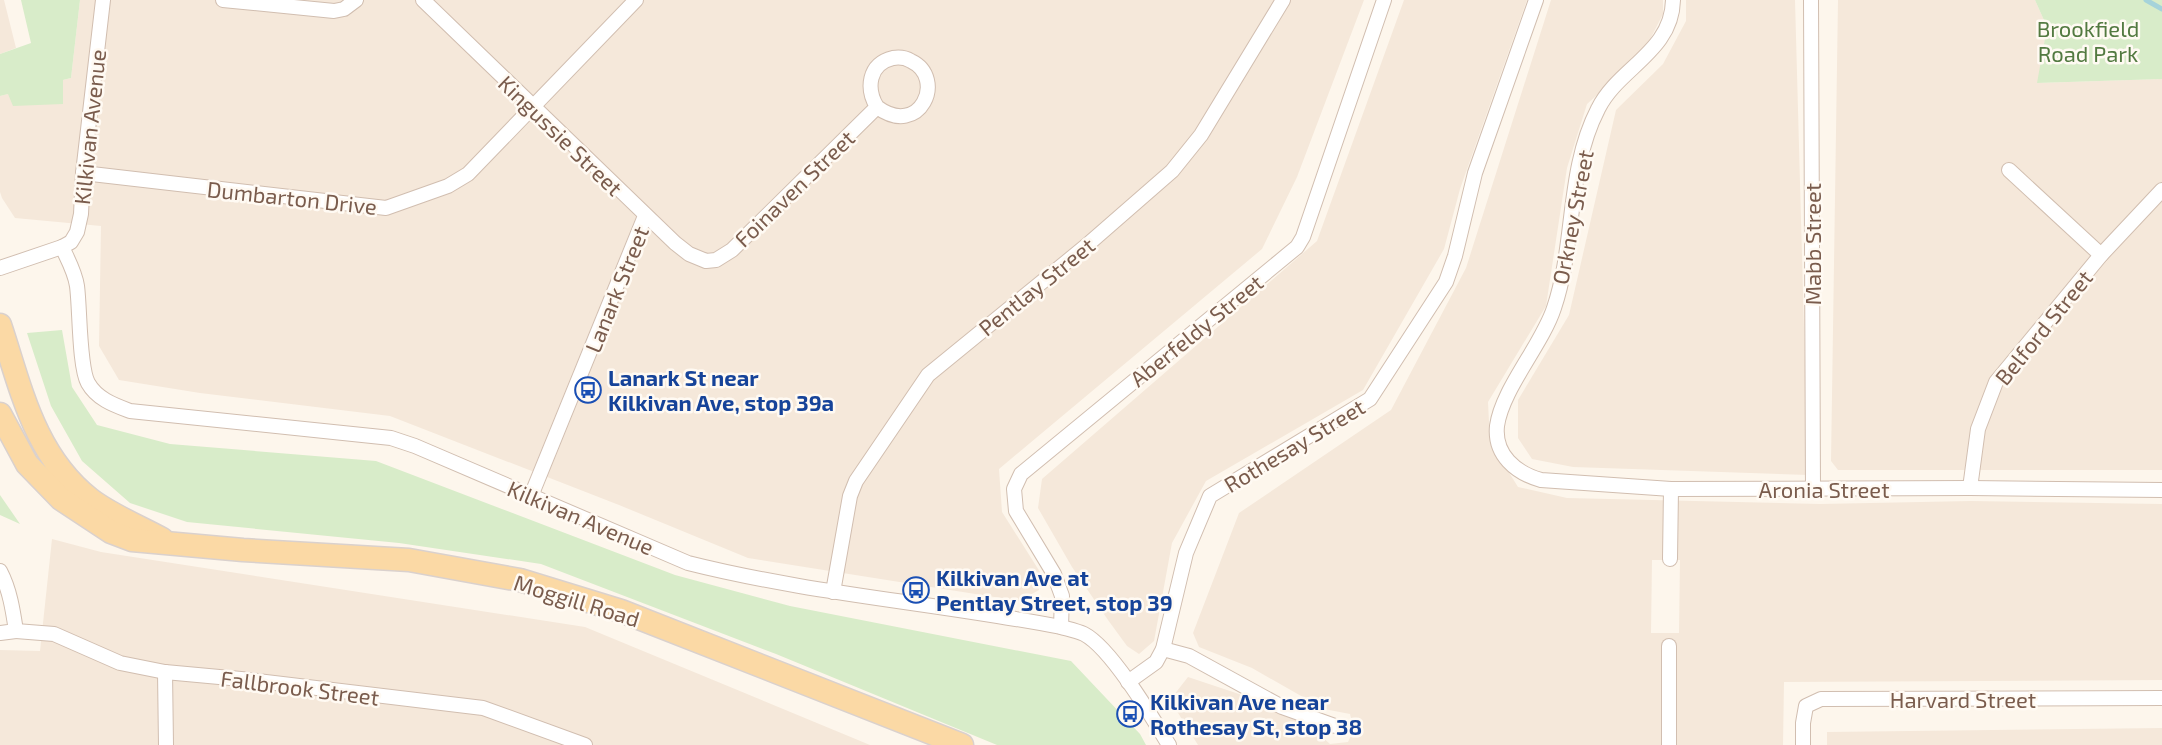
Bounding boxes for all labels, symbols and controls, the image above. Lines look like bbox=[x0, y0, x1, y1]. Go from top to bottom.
park label: Brookfield Road Park bbox=[2037, 15, 2139, 66]
street label: Kilkivan Avenue bbox=[68, 48, 110, 206]
street label: Kingussie Street bbox=[494, 69, 628, 201]
street label: Foinaven Street bbox=[729, 124, 859, 252]
street label: Orkney Street bbox=[1546, 148, 1598, 286]
street label: Dumbarton Drive bbox=[206, 175, 378, 219]
street label: Mabb Street bbox=[1799, 183, 1825, 305]
street label: Lanark Street bbox=[579, 222, 653, 356]
street label: Pentlay Street bbox=[973, 231, 1099, 341]
street label: Belford Street bbox=[1989, 264, 2097, 390]
street label: Aberfeldy Street bbox=[1124, 269, 1268, 391]
place label: Lanark St near Kilkivan Ave, stop 39a bbox=[608, 364, 834, 415]
bus stop icon: Lanark St near Kilkivan Ave, stop 39a bbox=[573, 375, 603, 405]
street label: Rothesay Street bbox=[1219, 393, 1369, 497]
street label: Kilkivan Avenue bbox=[504, 475, 658, 559]
street label: Aronia Street bbox=[1758, 476, 1890, 502]
place label: Kilkivan Ave at Pentlay Street, stop 39 bbox=[936, 564, 1173, 616]
street label: Moggill Road bbox=[511, 569, 643, 631]
bus stop icon: Kilkivan Ave at Pentlay Street, stop 39 bbox=[901, 575, 931, 605]
street label: Fallbrook Street bbox=[219, 664, 381, 710]
street label: Harvard Street bbox=[1890, 686, 2036, 712]
place label: Kilkivan Ave near Rothesay St, stop 38 bbox=[1150, 688, 1362, 740]
bus stop icon: Kilkivan Ave near Rothesay St, stop 38 bbox=[1115, 699, 1145, 729]

